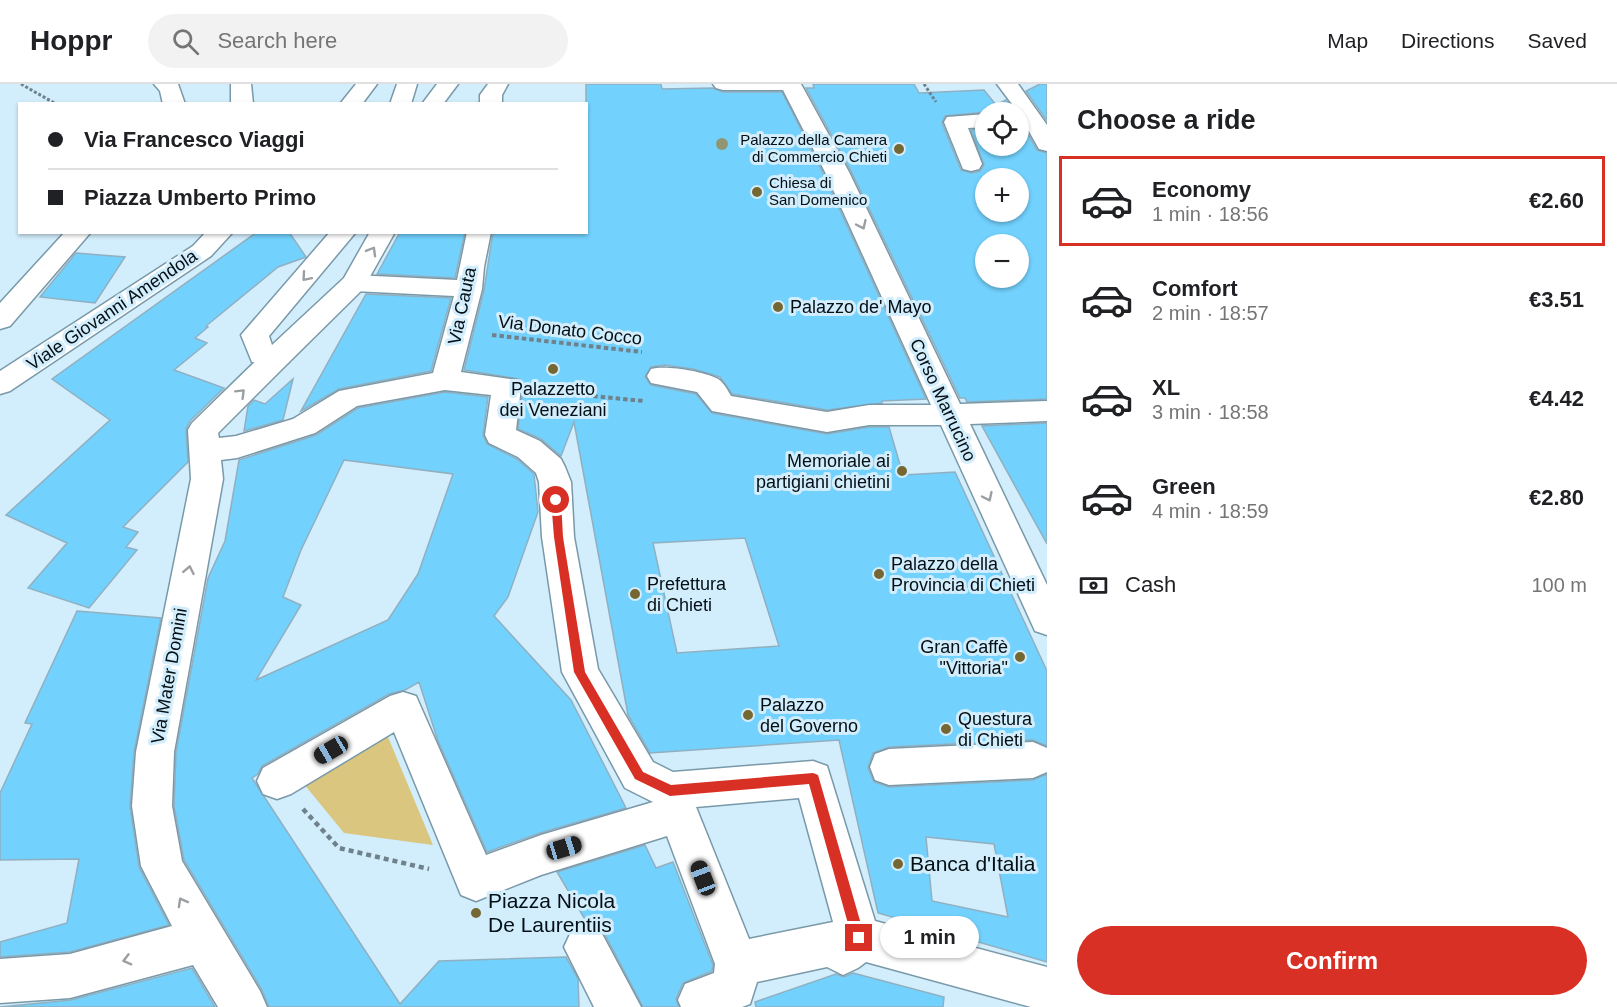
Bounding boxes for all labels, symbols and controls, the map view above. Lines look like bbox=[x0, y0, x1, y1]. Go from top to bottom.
search box bbox=[148, 14, 568, 68]
text: Hoppr bbox=[30, 25, 112, 56]
icon: search bbox=[169, 25, 202, 58]
text: Search here bbox=[217, 28, 337, 53]
text: Map bbox=[1327, 29, 1368, 52]
text: Directions bbox=[1401, 29, 1494, 52]
text: Saved bbox=[1527, 29, 1587, 52]
map controls bbox=[975, 102, 1029, 288]
button: locate bbox=[975, 102, 1029, 156]
text: Choose a ride bbox=[1077, 105, 1256, 135]
text: Via Francesco Viaggi bbox=[84, 127, 305, 152]
place label: Palazzo della Camera di Commercio Chieti bbox=[740, 131, 888, 165]
marker: Palazzo della Camera di Commercio Chieti bbox=[892, 142, 906, 156]
button: + bbox=[975, 168, 1029, 222]
place label: Chiesa di San Domenico bbox=[769, 174, 867, 208]
icon: car bbox=[1080, 174, 1134, 228]
text: Economy bbox=[1152, 177, 1251, 202]
text: Piazza Umberto Primo bbox=[84, 185, 316, 210]
marker: Chiesa di San Domenico bbox=[750, 185, 764, 199]
text: €2.60 bbox=[1529, 188, 1584, 213]
text: 1 min · 18:56 bbox=[1152, 203, 1269, 225]
one-way arrow bbox=[854, 219, 866, 230]
button: − bbox=[975, 234, 1029, 288]
street label: Viale Giovanni Amendola bbox=[23, 245, 202, 374]
one-way arrow bbox=[365, 247, 377, 257]
street label: Via Cauta bbox=[444, 264, 480, 347]
one-way arrow bbox=[302, 270, 313, 281]
icon: car bbox=[1080, 273, 1134, 327]
text: Comfort bbox=[1152, 276, 1238, 301]
text: €3.51 bbox=[1529, 287, 1584, 312]
place label: Palazzo de' Mayo bbox=[790, 297, 932, 317]
marker: Palazzo de' Mayo bbox=[771, 300, 785, 314]
text: 2 min · 18:57 bbox=[1152, 302, 1269, 324]
street label: Via Donato Cocco bbox=[497, 311, 643, 349]
street label: Corso Marrucino bbox=[906, 335, 980, 465]
marker: Palazzetto dei Veneziani bbox=[546, 362, 560, 376]
icon: car bbox=[1080, 372, 1134, 426]
text: XL bbox=[1152, 375, 1180, 400]
place label: Palazzetto dei Veneziani bbox=[499, 379, 607, 420]
text: €4.42 bbox=[1529, 386, 1584, 411]
one-way arrow bbox=[233, 389, 244, 400]
text: 3 min · 18:58 bbox=[1152, 401, 1269, 423]
place label: Memoriale ai partigiani chietini bbox=[756, 451, 890, 492]
marker: Memoriale ai partigiani chietini bbox=[895, 464, 909, 478]
icon: car bbox=[1080, 471, 1134, 525]
text: Green bbox=[1152, 474, 1216, 499]
text: €2.80 bbox=[1529, 485, 1584, 510]
route start bbox=[542, 486, 569, 513]
one-way arrow bbox=[981, 490, 993, 501]
text: 4 min · 18:59 bbox=[1152, 500, 1269, 522]
place label: Palazzo della Provincia di Chieti bbox=[891, 554, 1035, 595]
one-way arrow bbox=[182, 565, 195, 575]
marker: Palazzo della Provincia di Chieti bbox=[872, 567, 886, 581]
icon: cash bbox=[1077, 569, 1110, 602]
text: Cash bbox=[1125, 572, 1176, 597]
place label: Prefettura di Chieti bbox=[647, 574, 727, 615]
text: 100 m bbox=[1531, 574, 1587, 596]
marker: Prefettura di Chieti bbox=[628, 587, 642, 601]
street label: Via Mater Domini bbox=[147, 606, 191, 746]
place label: Gran Caffè "Vittoria" bbox=[920, 637, 1008, 678]
marker: Gran Caffè "Vittoria" bbox=[1013, 650, 1027, 664]
place label: Palazzo del Governo bbox=[760, 695, 858, 736]
marker: Palazzo del Governo bbox=[741, 708, 755, 722]
place label: Questura di Chieti bbox=[958, 709, 1033, 750]
marker: Questura di Chieti bbox=[939, 722, 953, 736]
car bbox=[311, 733, 351, 767]
car bbox=[544, 834, 584, 862]
place label: Banca d'Italia bbox=[910, 852, 1036, 875]
marker: Banca d'Italia bbox=[891, 857, 905, 871]
car bbox=[688, 858, 718, 898]
place label: Piazza Nicola De Laurentiis bbox=[488, 889, 616, 936]
one-way arrow bbox=[178, 898, 189, 909]
marker: Piazza Nicola De Laurentiis bbox=[469, 906, 483, 920]
callout: 1 min bbox=[880, 917, 979, 959]
route end bbox=[845, 924, 872, 951]
text: 1 min bbox=[903, 926, 956, 948]
button: Confirm bbox=[1077, 926, 1587, 995]
one-way arrow bbox=[122, 953, 132, 965]

